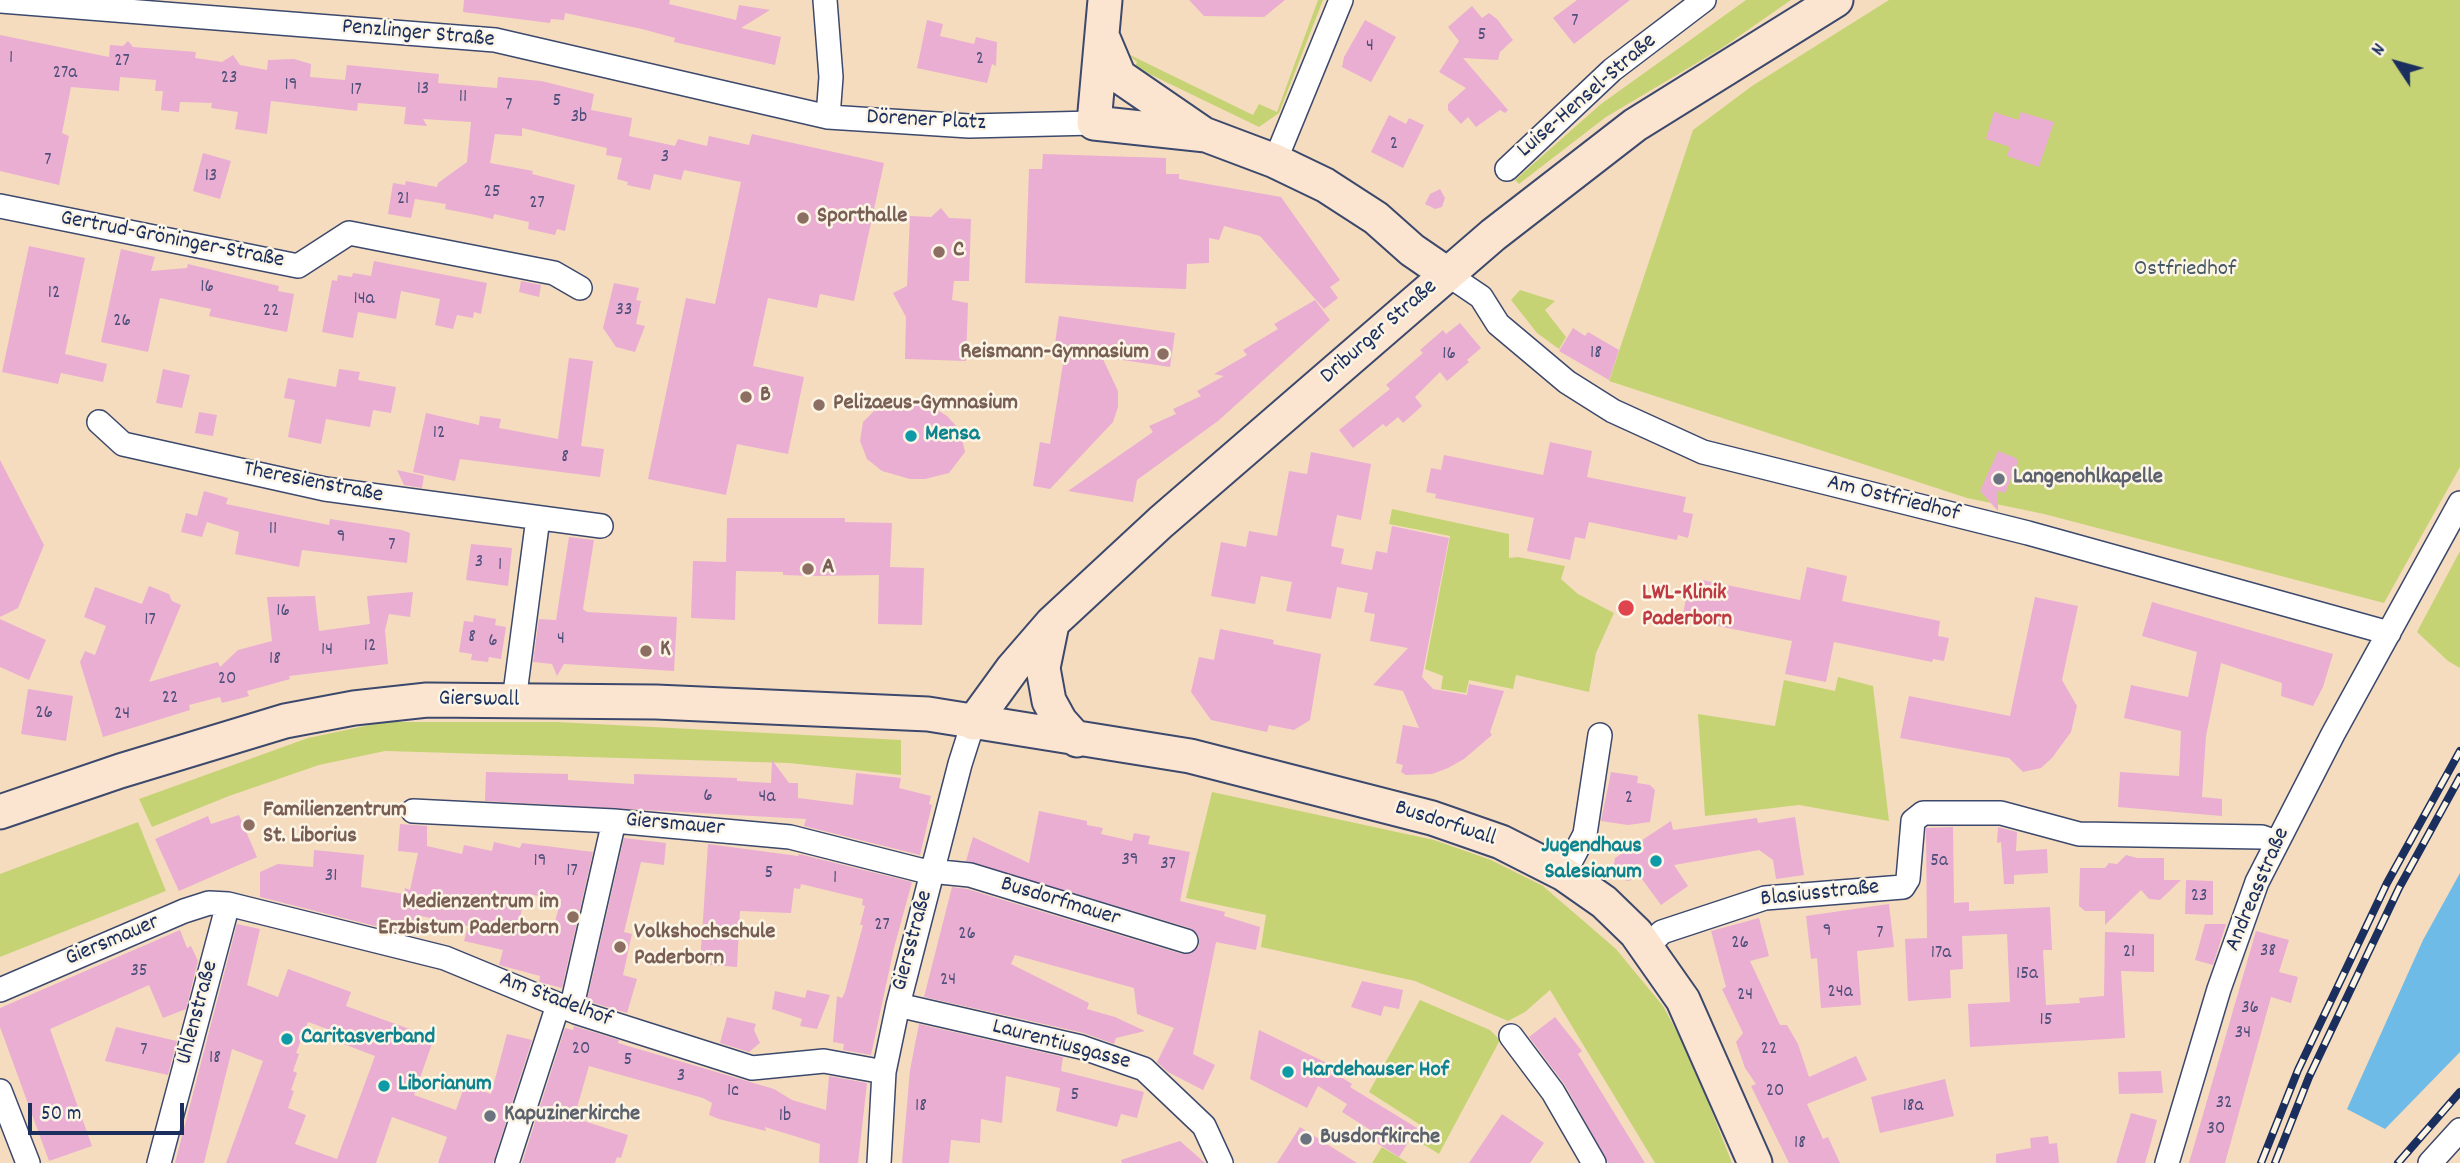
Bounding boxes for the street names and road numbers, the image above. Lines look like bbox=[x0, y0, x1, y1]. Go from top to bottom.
street label: Penzlinger Straße bbox=[340, 15, 496, 55]
street label: Luise-Hensel-Straße bbox=[1513, 29, 1663, 165]
street label: Dörener Platz bbox=[866, 105, 986, 139]
street label: Gertrud-Gröninger-Straße bbox=[58, 206, 286, 276]
street label: Driburger Straße bbox=[1316, 275, 1444, 391]
street label: Theresienstraße bbox=[241, 457, 385, 511]
street label: Am Ostfriedhof bbox=[1824, 470, 1962, 530]
street label: Gierswall bbox=[438, 686, 520, 716]
street label: Busdorfwall bbox=[1391, 796, 1499, 854]
street label: Giersmauer bbox=[624, 808, 726, 844]
street label: Andreasstraße bbox=[2221, 824, 2297, 956]
street label: Busdorfmauer bbox=[997, 872, 1123, 934]
street label: Blasiusstraße bbox=[1759, 875, 1881, 915]
street label: Giersstraße bbox=[887, 888, 941, 994]
street label: Giersmauer bbox=[62, 910, 164, 974]
street label: Uhlenstraße bbox=[172, 958, 226, 1068]
street label: Am Stadelhof bbox=[495, 967, 615, 1035]
street label: Laurentiusgasse bbox=[989, 1014, 1133, 1078]

